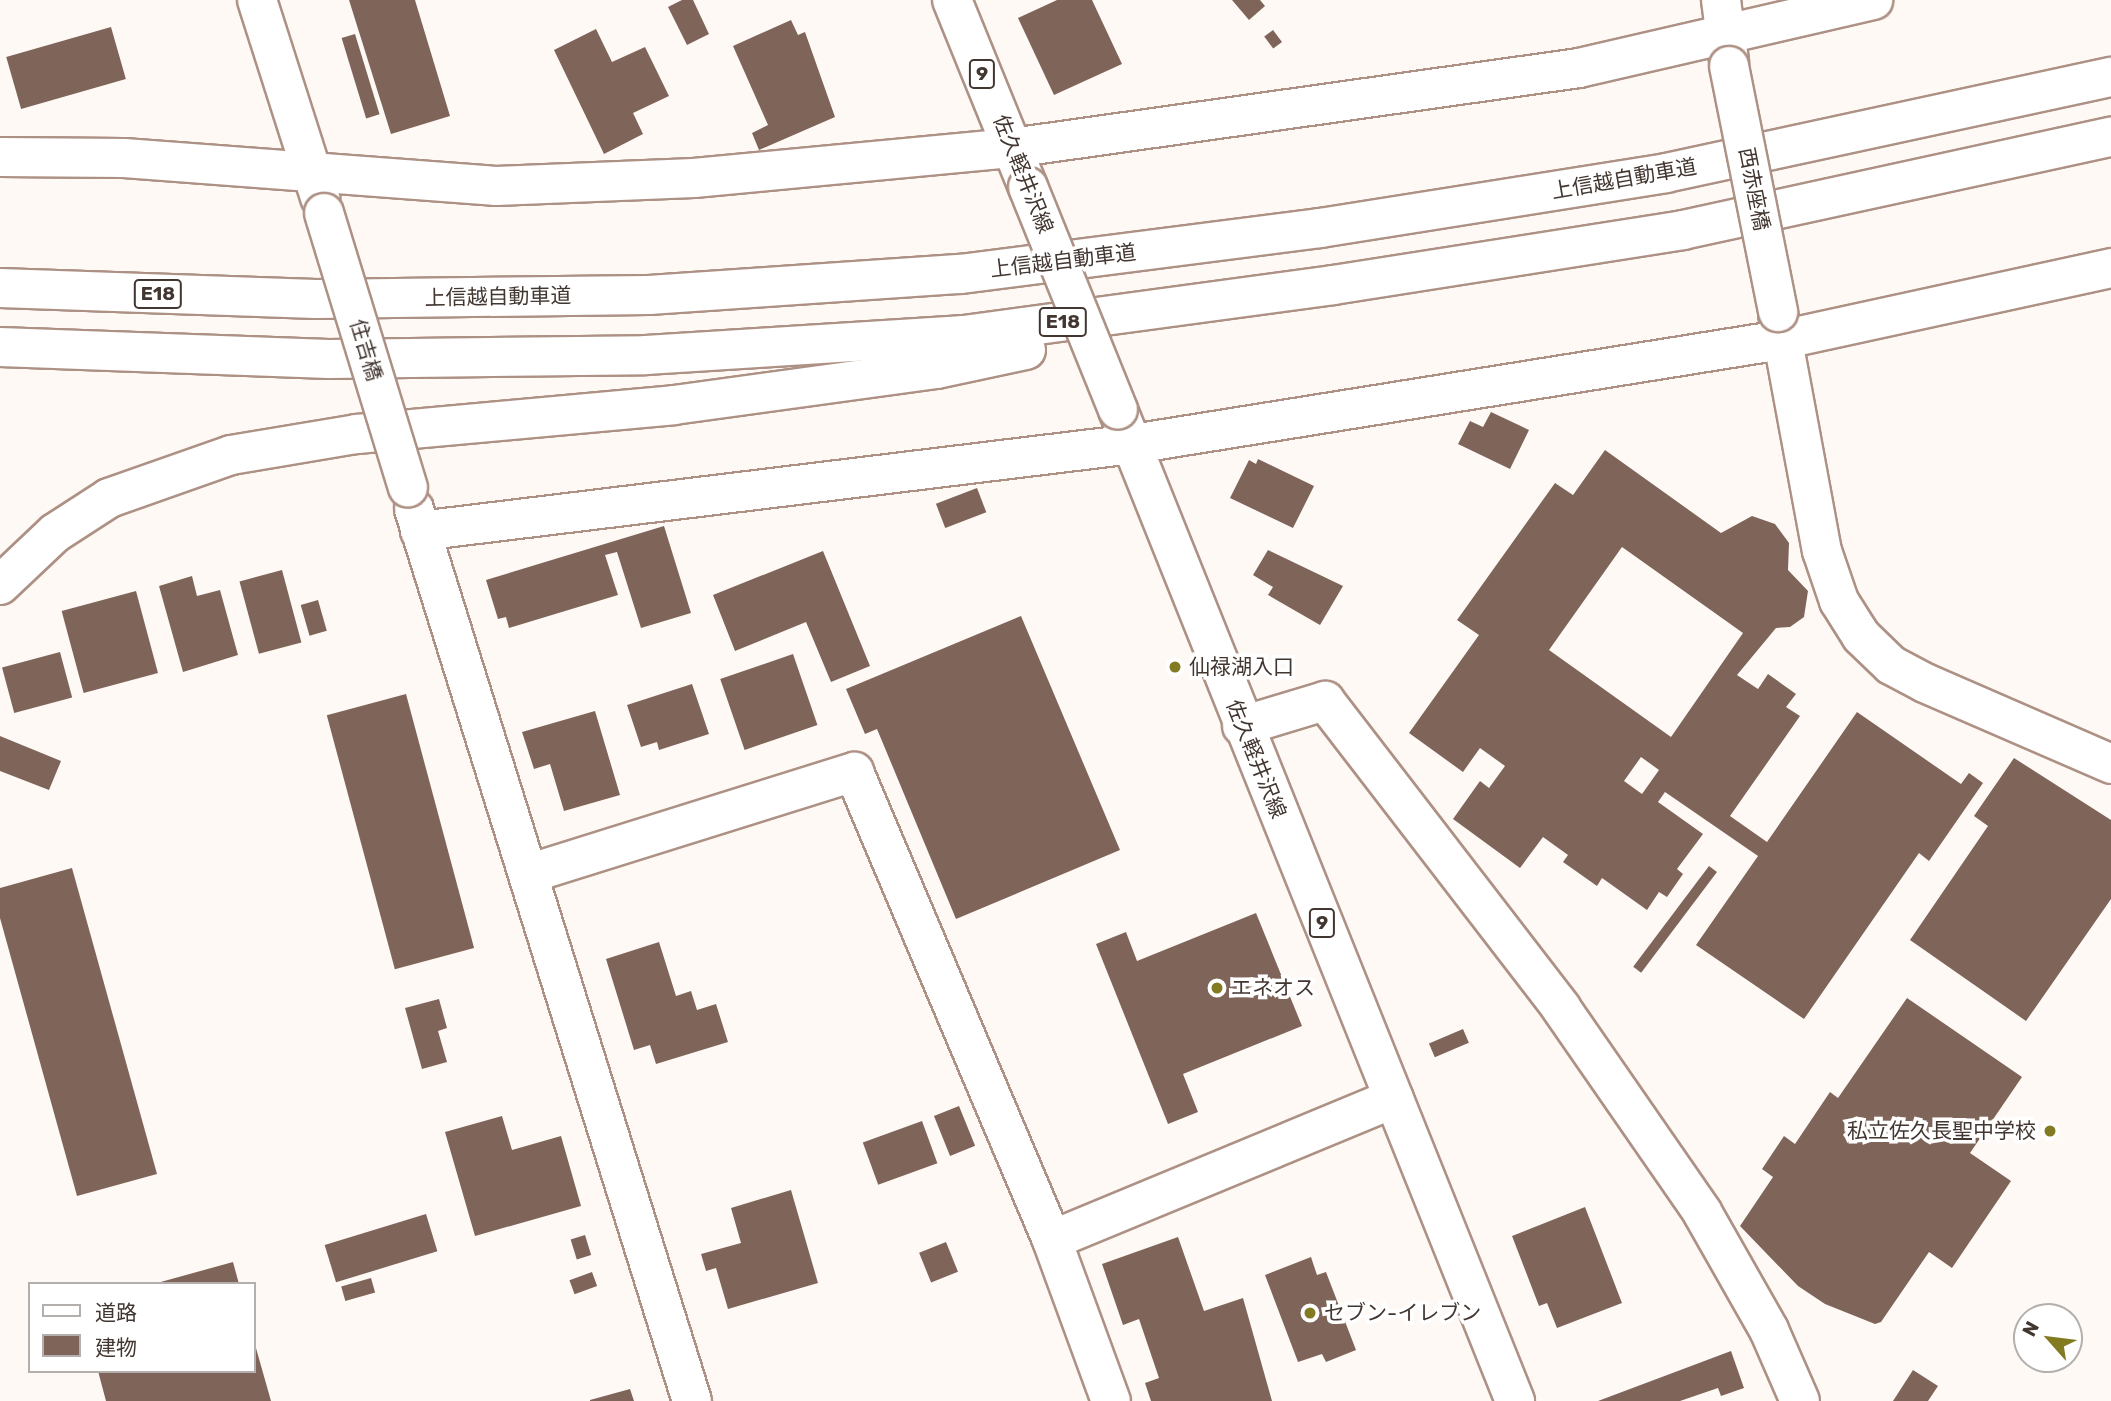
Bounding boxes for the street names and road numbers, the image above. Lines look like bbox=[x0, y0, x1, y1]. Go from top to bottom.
road number: 9 bbox=[968, 58, 996, 90]
street label: 佐久軽井沢線 bbox=[988, 111, 1058, 237]
street label: 西赤座橋 bbox=[1734, 145, 1774, 233]
street label: 上信越自動車道 bbox=[1549, 154, 1699, 204]
street label: 上信越自動車道 bbox=[989, 240, 1137, 282]
road number: E18 bbox=[134, 278, 182, 310]
street label: 上信越自動車道 bbox=[424, 283, 572, 311]
road number: E18 bbox=[1038, 306, 1088, 338]
street label: 住吉橋 bbox=[345, 316, 387, 384]
street label: 佐久軽井沢線 bbox=[1221, 696, 1291, 822]
road number: 9 bbox=[1308, 908, 1336, 939]

